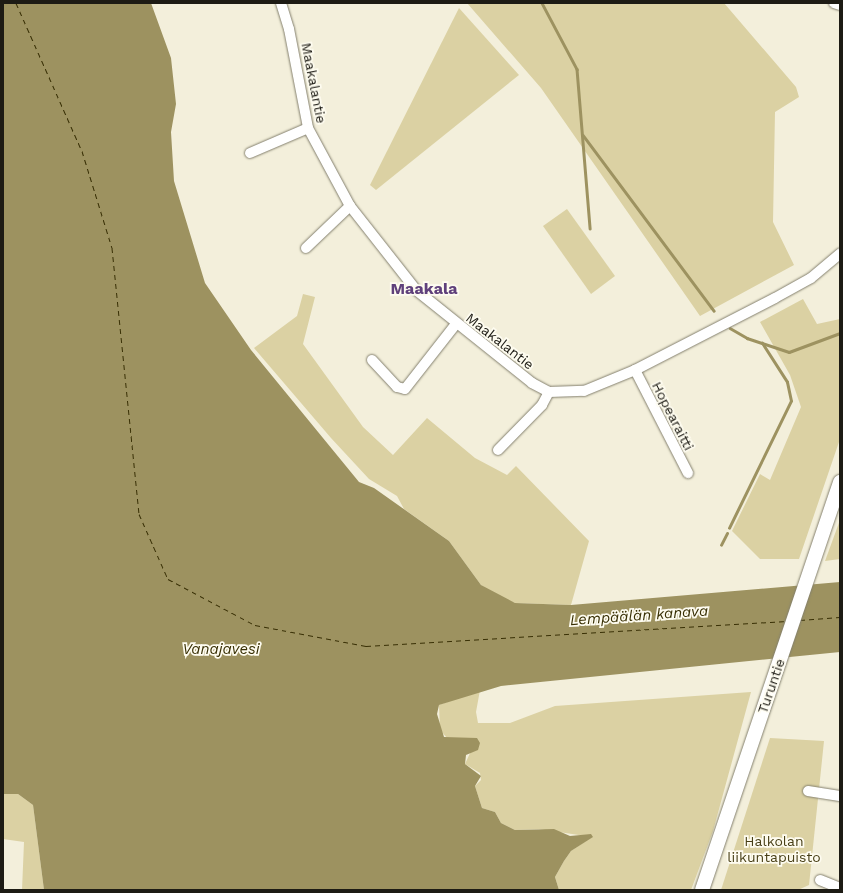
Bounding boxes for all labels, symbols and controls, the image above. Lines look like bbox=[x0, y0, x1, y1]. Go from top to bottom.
street label: Maakalantie bbox=[298, 41, 330, 125]
district label: Maakala bbox=[390, 279, 458, 299]
street label: Maakalantie bbox=[463, 309, 537, 373]
street label: Hopearaitti bbox=[648, 379, 698, 453]
water label: Lempäälän kanava bbox=[569, 602, 709, 630]
water label: Vanajavesi bbox=[182, 641, 260, 659]
street label: Turuntie bbox=[754, 656, 788, 716]
park label: Halkolan liikuntapuisto bbox=[727, 833, 821, 866]

